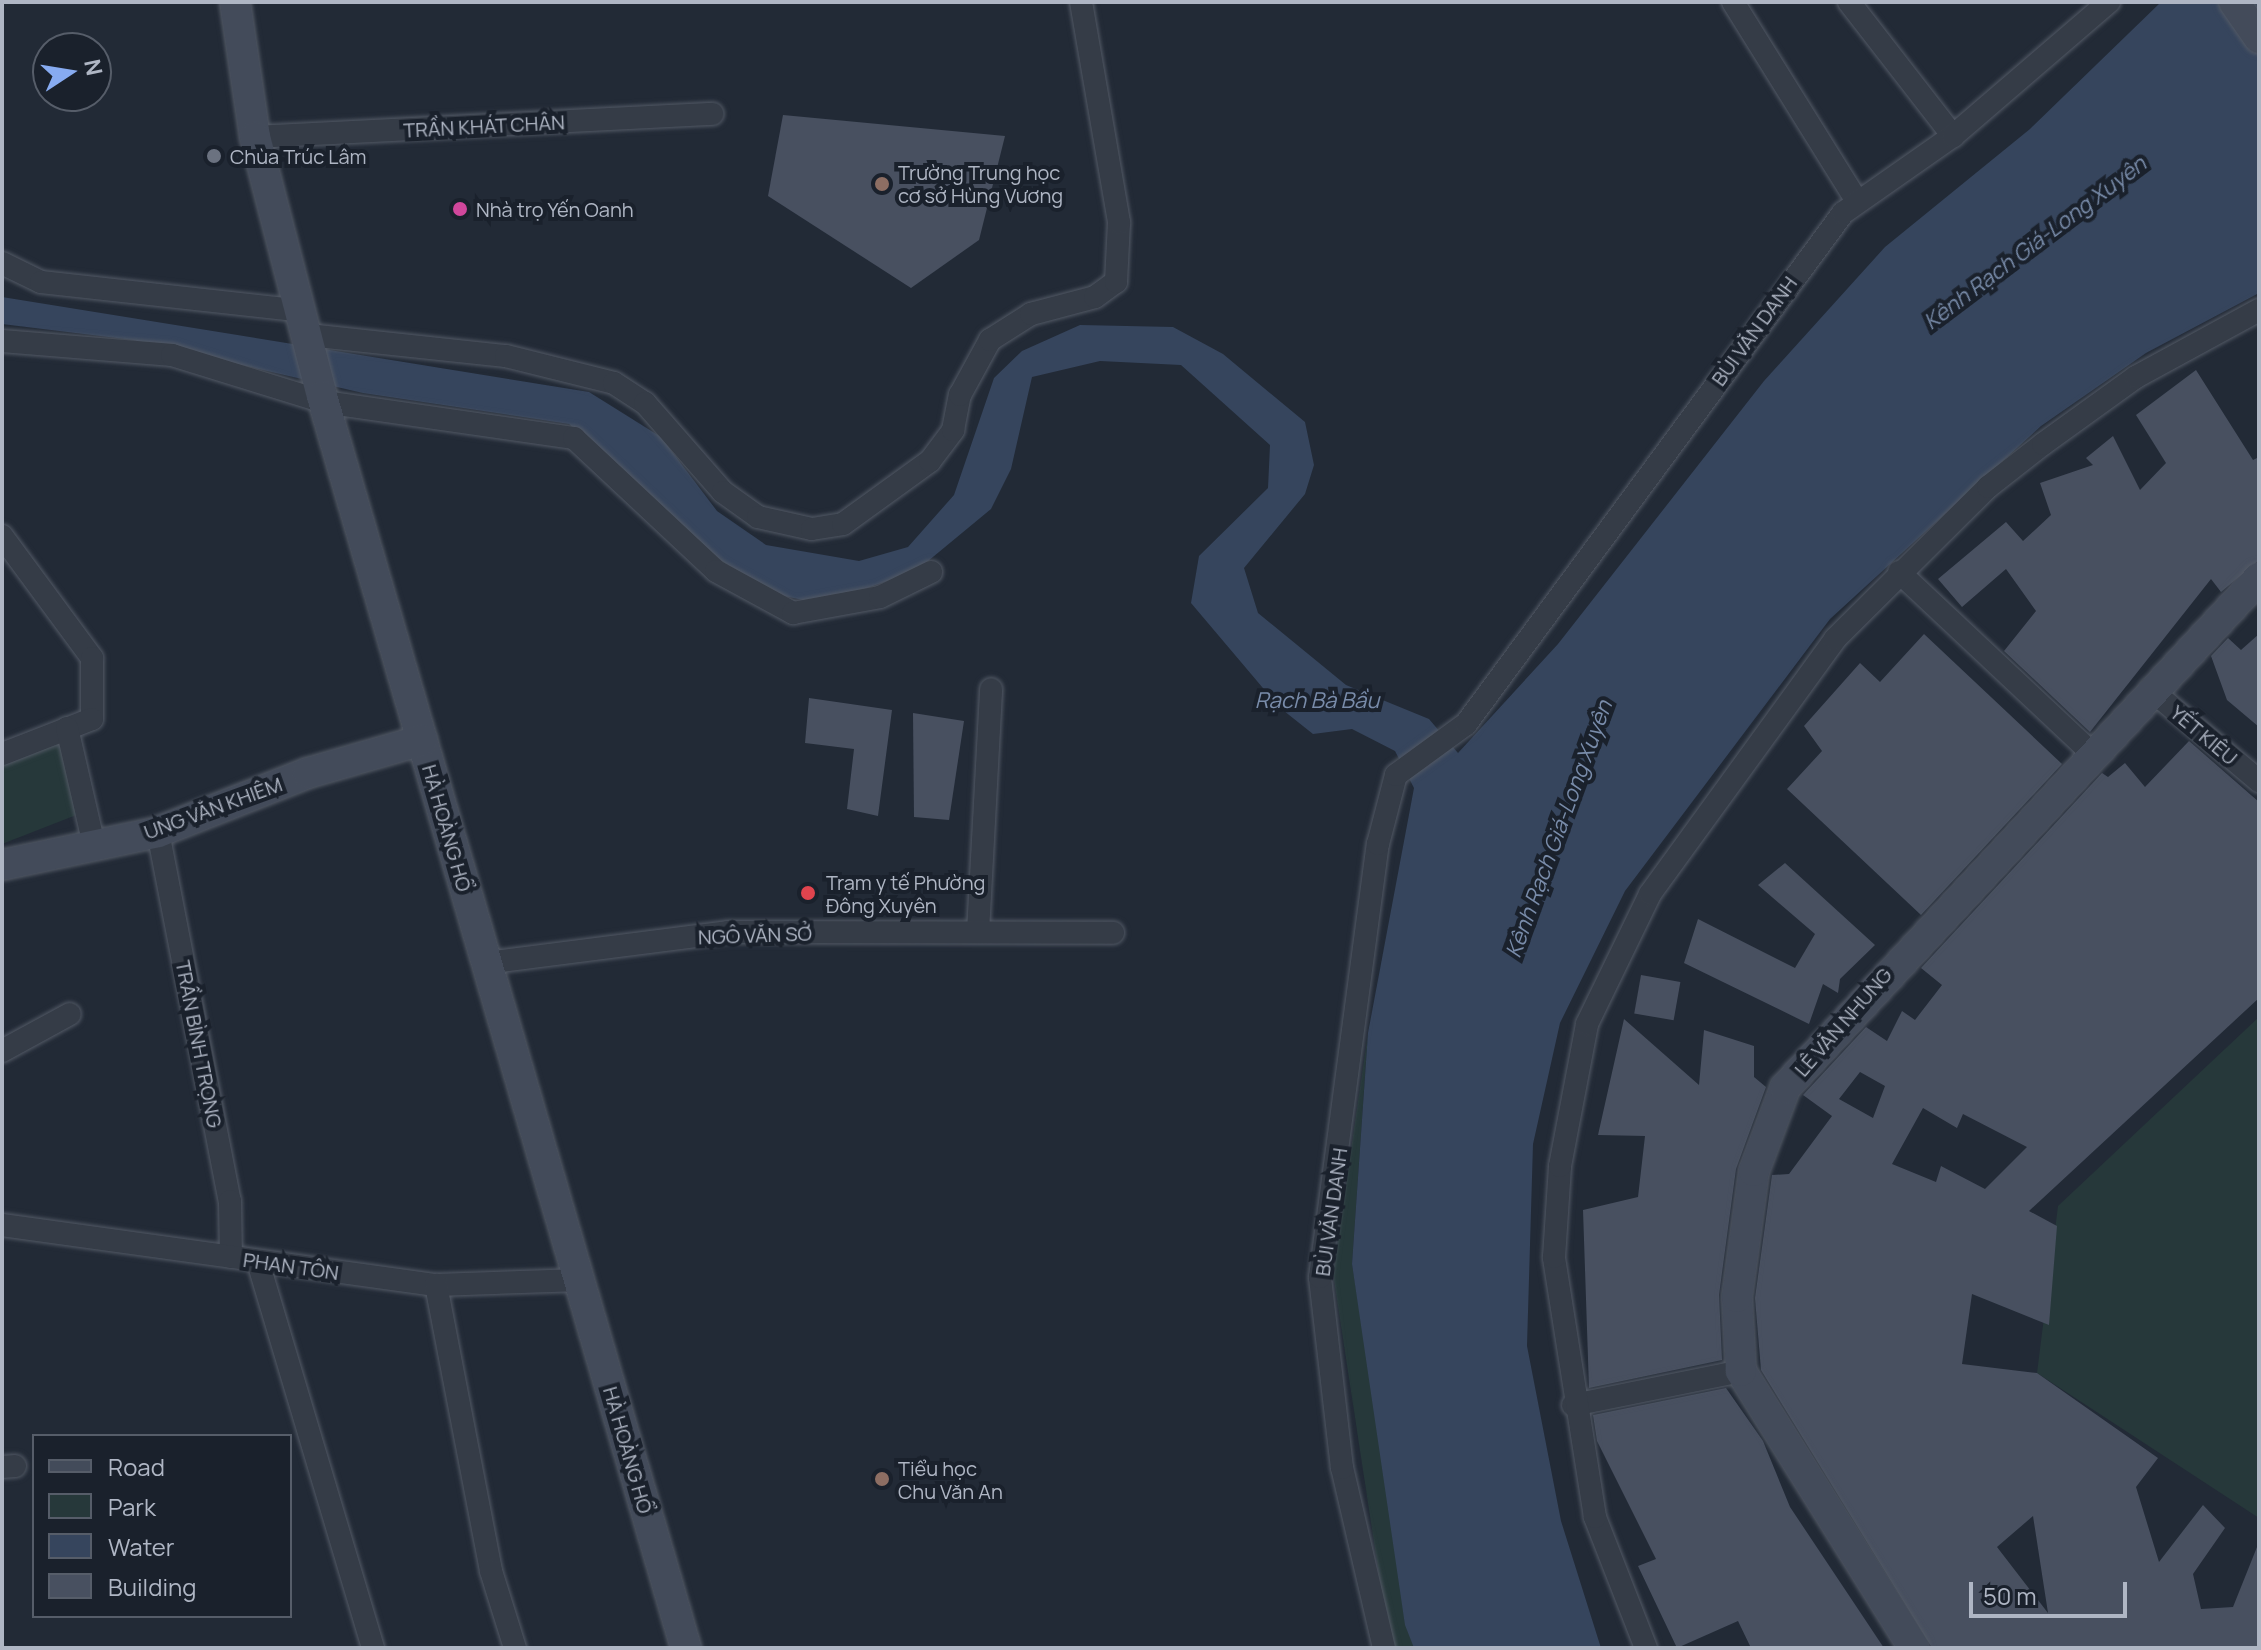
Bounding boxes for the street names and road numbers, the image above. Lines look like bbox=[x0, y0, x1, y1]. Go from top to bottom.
street label: TRẦN KHÁT CHÂN bbox=[402, 110, 566, 142]
street label: BÙI VĂN DANH bbox=[1706, 272, 1802, 390]
street label: YẾT KIÊU bbox=[2165, 700, 2243, 770]
street label: HÀ HOÀNG HỔ bbox=[417, 762, 477, 894]
street label: UNG VĂN KHIÊM bbox=[141, 772, 285, 844]
street label: NGÔ VĂN SỞ bbox=[698, 921, 812, 949]
street label: TRẦN BÌNH TRỌNG bbox=[171, 958, 227, 1130]
street label: LÊ VĂN NHUNG bbox=[1789, 963, 1897, 1081]
street label: BÙI VĂN DANH bbox=[1310, 1146, 1352, 1278]
street label: PHAN TÔN bbox=[242, 1247, 340, 1285]
street label: HÀ HOÀNG HỔ bbox=[598, 1384, 658, 1516]

